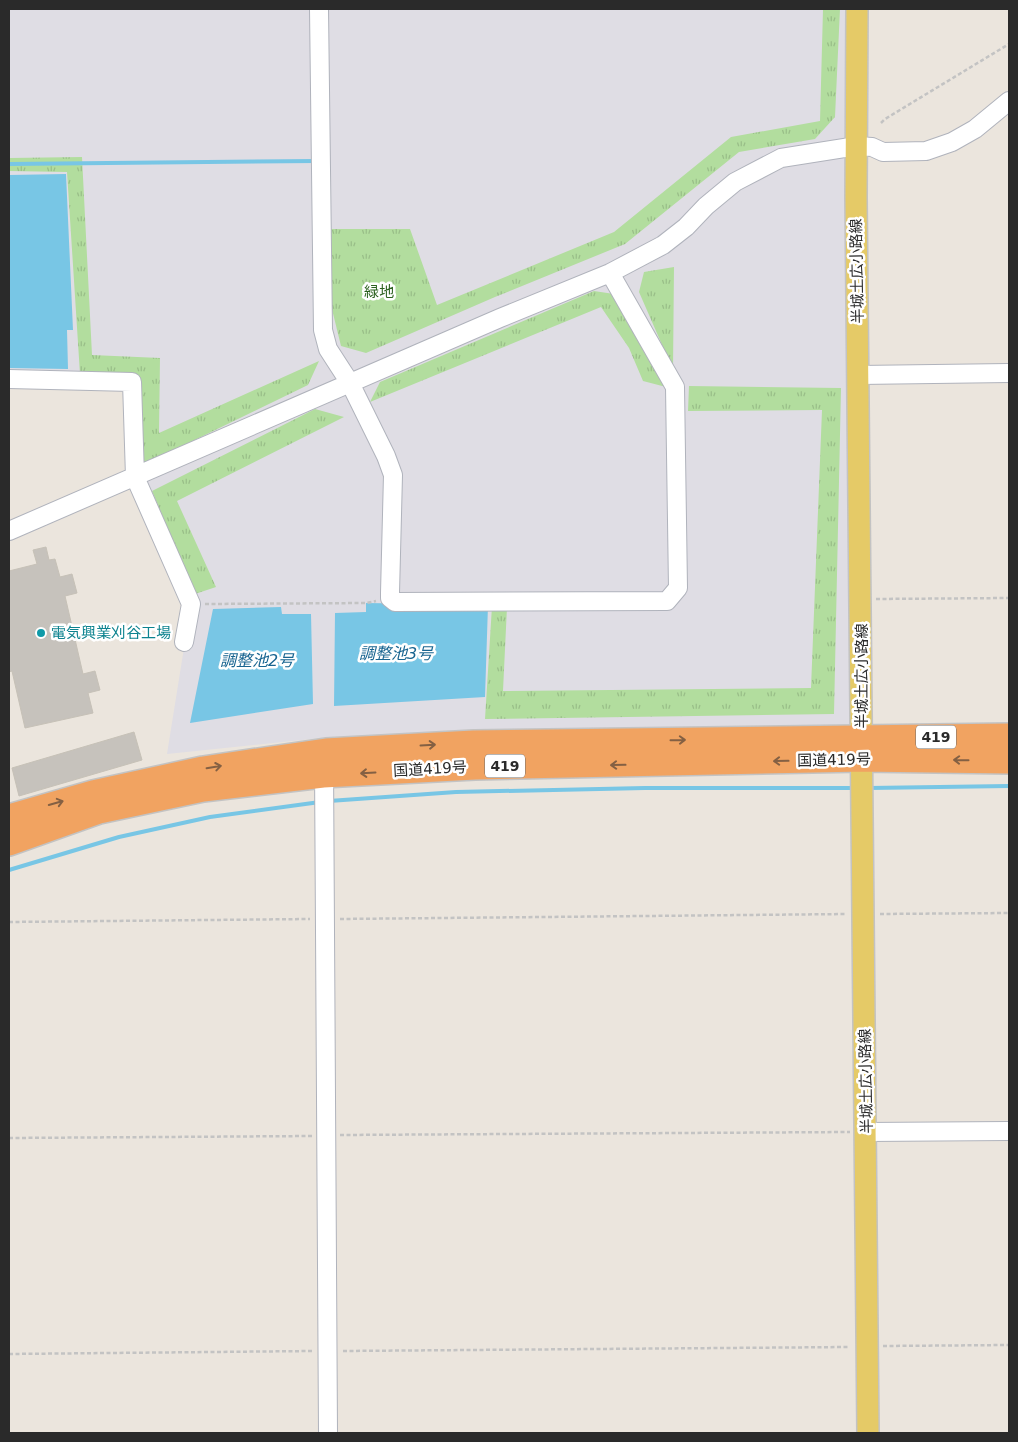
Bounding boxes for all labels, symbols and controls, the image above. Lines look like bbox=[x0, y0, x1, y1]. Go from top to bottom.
street label: 半城土広小路線 bbox=[847, 218, 867, 324]
park label: 緑地 bbox=[364, 283, 394, 301]
street label: 半城土広小路線 bbox=[853, 623, 871, 729]
place label: 電気興業刈谷工場 bbox=[51, 624, 171, 642]
marker: 電気興業刈谷工場 bbox=[35, 627, 47, 639]
water label: 調整池3号 bbox=[359, 644, 434, 663]
water label: 調整池2号 bbox=[220, 651, 295, 670]
road number: 419 bbox=[916, 726, 956, 749]
one-way arrow bbox=[669, 735, 685, 745]
one-way arrow bbox=[419, 741, 435, 750]
street label: 国道419号 bbox=[797, 750, 871, 770]
road number: 419 bbox=[485, 754, 525, 778]
one-way arrow bbox=[773, 756, 789, 766]
one-way arrow bbox=[953, 756, 969, 765]
street label: 国道419号 bbox=[393, 758, 467, 780]
one-way arrow bbox=[610, 760, 626, 770]
one-way arrow bbox=[206, 762, 222, 772]
one-way arrow bbox=[360, 768, 376, 777]
one-way arrow bbox=[47, 798, 63, 808]
street label: 半城土広小路線 bbox=[856, 1028, 876, 1134]

